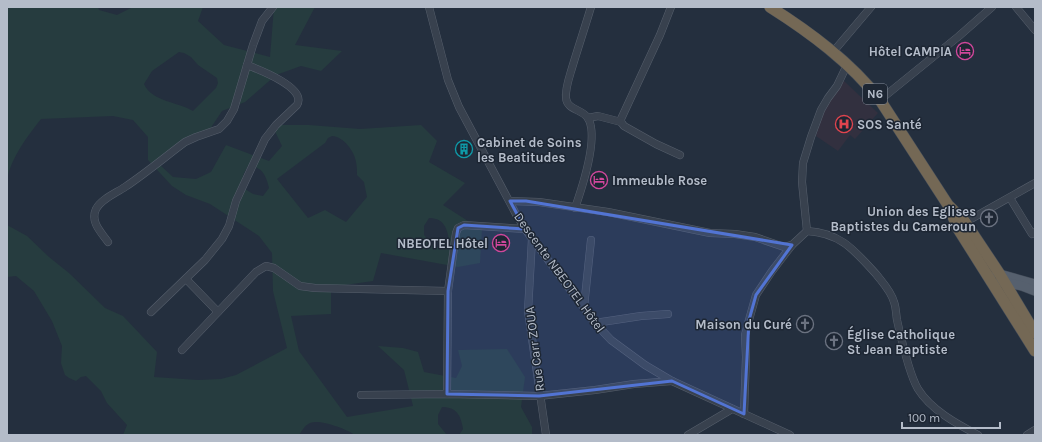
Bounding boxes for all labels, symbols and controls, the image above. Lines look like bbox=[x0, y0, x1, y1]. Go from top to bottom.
hotel icon: Hôtel CAMPIA bbox=[955, 41, 975, 61]
place label: Hôtel CAMPIA bbox=[869, 44, 952, 59]
road number: N6 bbox=[863, 84, 887, 104]
hospital icon: SOS Santé bbox=[834, 114, 854, 134]
place label: SOS Santé bbox=[857, 117, 922, 132]
place label: Cabinet de Soins les Beatitudes bbox=[477, 135, 582, 165]
building icon: Cabinet de Soins les Beatitudes bbox=[454, 139, 474, 159]
hotel icon: Immeuble Rose bbox=[589, 170, 609, 190]
place label: Immeuble Rose bbox=[612, 173, 707, 188]
place label: Union des Eglises Baptistes du Cameroun bbox=[830, 204, 976, 234]
church icon: Union des Eglises Baptistes du Cameroun bbox=[979, 208, 999, 228]
street label: Descente NBEOTEL Hôtel bbox=[511, 209, 608, 335]
hotel icon: NBEOTEL Hôtel bbox=[491, 233, 511, 253]
place label: NBEOTEL Hôtel bbox=[397, 236, 488, 251]
street label: Rue Carr ZOUA bbox=[522, 305, 547, 392]
church icon: Maison du Curé bbox=[795, 314, 815, 334]
place label: Maison du Curé bbox=[695, 317, 792, 332]
place label: Église Catholique St Jean Baptiste bbox=[847, 325, 955, 357]
church icon: Église Catholique St Jean Baptiste bbox=[824, 331, 844, 351]
scale bar bbox=[902, 404, 1000, 430]
text: 100 m bbox=[908, 411, 940, 425]

